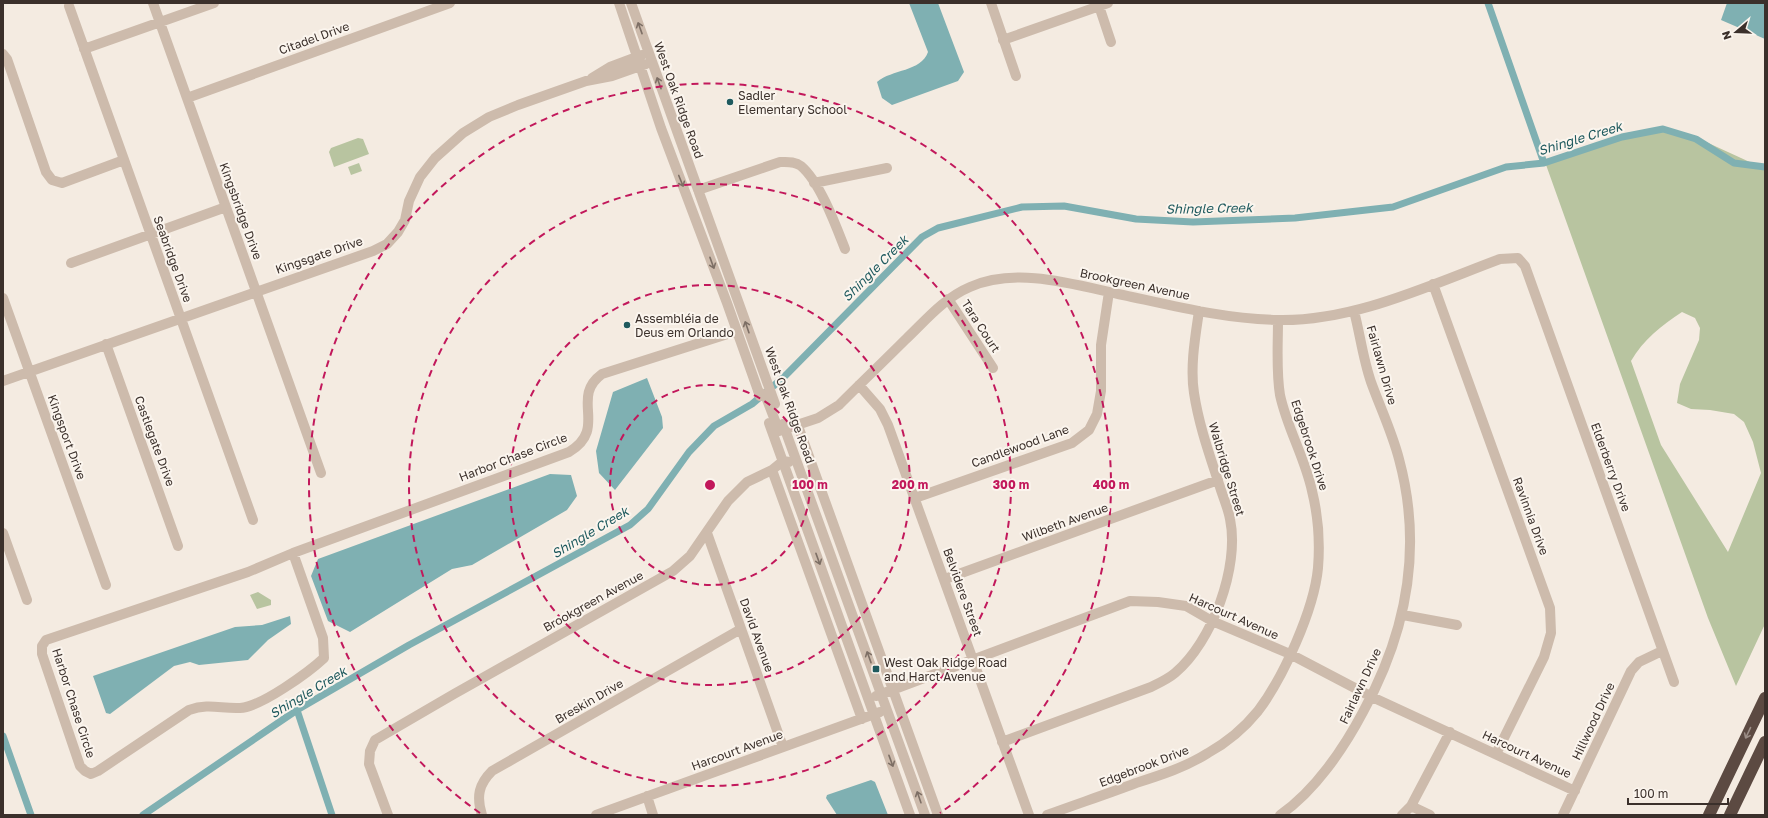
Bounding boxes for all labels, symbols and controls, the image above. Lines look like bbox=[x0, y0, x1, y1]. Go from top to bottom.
north arrow bbox=[1716, 12, 1756, 52]
street label: Citadel Drive bbox=[277, 18, 351, 58]
one-way arrow bbox=[635, 22, 643, 34]
text: N bbox=[1719, 29, 1734, 41]
street label: West Oak Ridge Road bbox=[651, 40, 707, 160]
one-way arrow bbox=[654, 77, 662, 89]
place label: Sadler Elementary School bbox=[738, 88, 847, 117]
marker: Sadler Elementary School bbox=[725, 97, 735, 107]
water label: Shingle Creek bbox=[1536, 117, 1625, 158]
street label: Kingsbridge Drive bbox=[216, 160, 266, 262]
one-way arrow bbox=[678, 175, 686, 187]
water label: Shingle Creek bbox=[1165, 199, 1254, 217]
street label: Seabridge Drive bbox=[150, 214, 196, 304]
water label: Shingle Creek bbox=[839, 230, 913, 304]
street label: Kingsgate Drive bbox=[273, 233, 365, 277]
one-way arrow bbox=[709, 257, 717, 269]
street label: Brookgreen Avenue bbox=[1079, 265, 1191, 303]
street label: Tara Court bbox=[958, 297, 1004, 355]
place label: Assembléia de Deus em Orlando bbox=[635, 311, 734, 340]
marker: Assembléia de Deus em Orlando bbox=[622, 320, 632, 330]
one-way arrow bbox=[743, 321, 751, 333]
street label: Fairlawn Drive bbox=[1364, 324, 1401, 406]
street label: West Oak Ridge Road bbox=[762, 345, 818, 465]
street label: Kingsport Drive bbox=[45, 392, 89, 482]
street label: Castlegate Drive bbox=[132, 394, 178, 488]
street label: Edgebrook Drive bbox=[1288, 398, 1332, 492]
street label: Walbridge Street bbox=[1206, 420, 1248, 518]
street label: Elderberry Drive bbox=[1588, 420, 1634, 514]
street label: Candlewood Lane bbox=[969, 421, 1071, 471]
street label: Harbor Chase Circle bbox=[457, 429, 569, 485]
street label: Ravinnia Drive bbox=[1510, 475, 1552, 557]
text: 100 m bbox=[792, 477, 828, 492]
text: 200 m bbox=[892, 477, 928, 492]
text: 300 m bbox=[993, 477, 1029, 492]
text: 400 m bbox=[1093, 477, 1129, 492]
centre of rings bbox=[703, 478, 717, 492]
street label: Wilbeth Avenue bbox=[1020, 499, 1110, 545]
water label: Shingle Creek bbox=[549, 502, 633, 561]
street label: Belvidere Street bbox=[940, 546, 986, 638]
one-way arrow bbox=[815, 553, 823, 565]
street label: Brookgreen Avenue bbox=[540, 567, 646, 635]
street label: Harcourt Avenue bbox=[1187, 590, 1281, 642]
street label: David Avenue bbox=[737, 596, 777, 674]
street label: Harbor Chase Circle bbox=[49, 646, 99, 760]
street label: Fairlawn Drive bbox=[1336, 646, 1384, 726]
one-way arrow bbox=[864, 652, 872, 664]
place label: West Oak Ridge Road and Harct Avenue bbox=[884, 655, 1007, 684]
water label: Shingle Creek bbox=[267, 662, 351, 721]
marker: West Oak Ridge Road and Harct Avenue bbox=[871, 664, 881, 674]
street label: Breskin Drive bbox=[552, 675, 626, 727]
street label: Hillwood Drive bbox=[1568, 680, 1618, 762]
street label: Harcourt Avenue bbox=[689, 726, 785, 774]
street label: Harcourt Avenue bbox=[1480, 727, 1574, 781]
one-way arrow bbox=[1744, 727, 1751, 739]
street label: Edgebrook Drive bbox=[1097, 742, 1191, 790]
one-way arrow bbox=[888, 754, 895, 767]
scale bar bbox=[1628, 780, 1728, 806]
text: 100 m bbox=[1634, 786, 1668, 801]
one-way arrow bbox=[914, 791, 922, 803]

